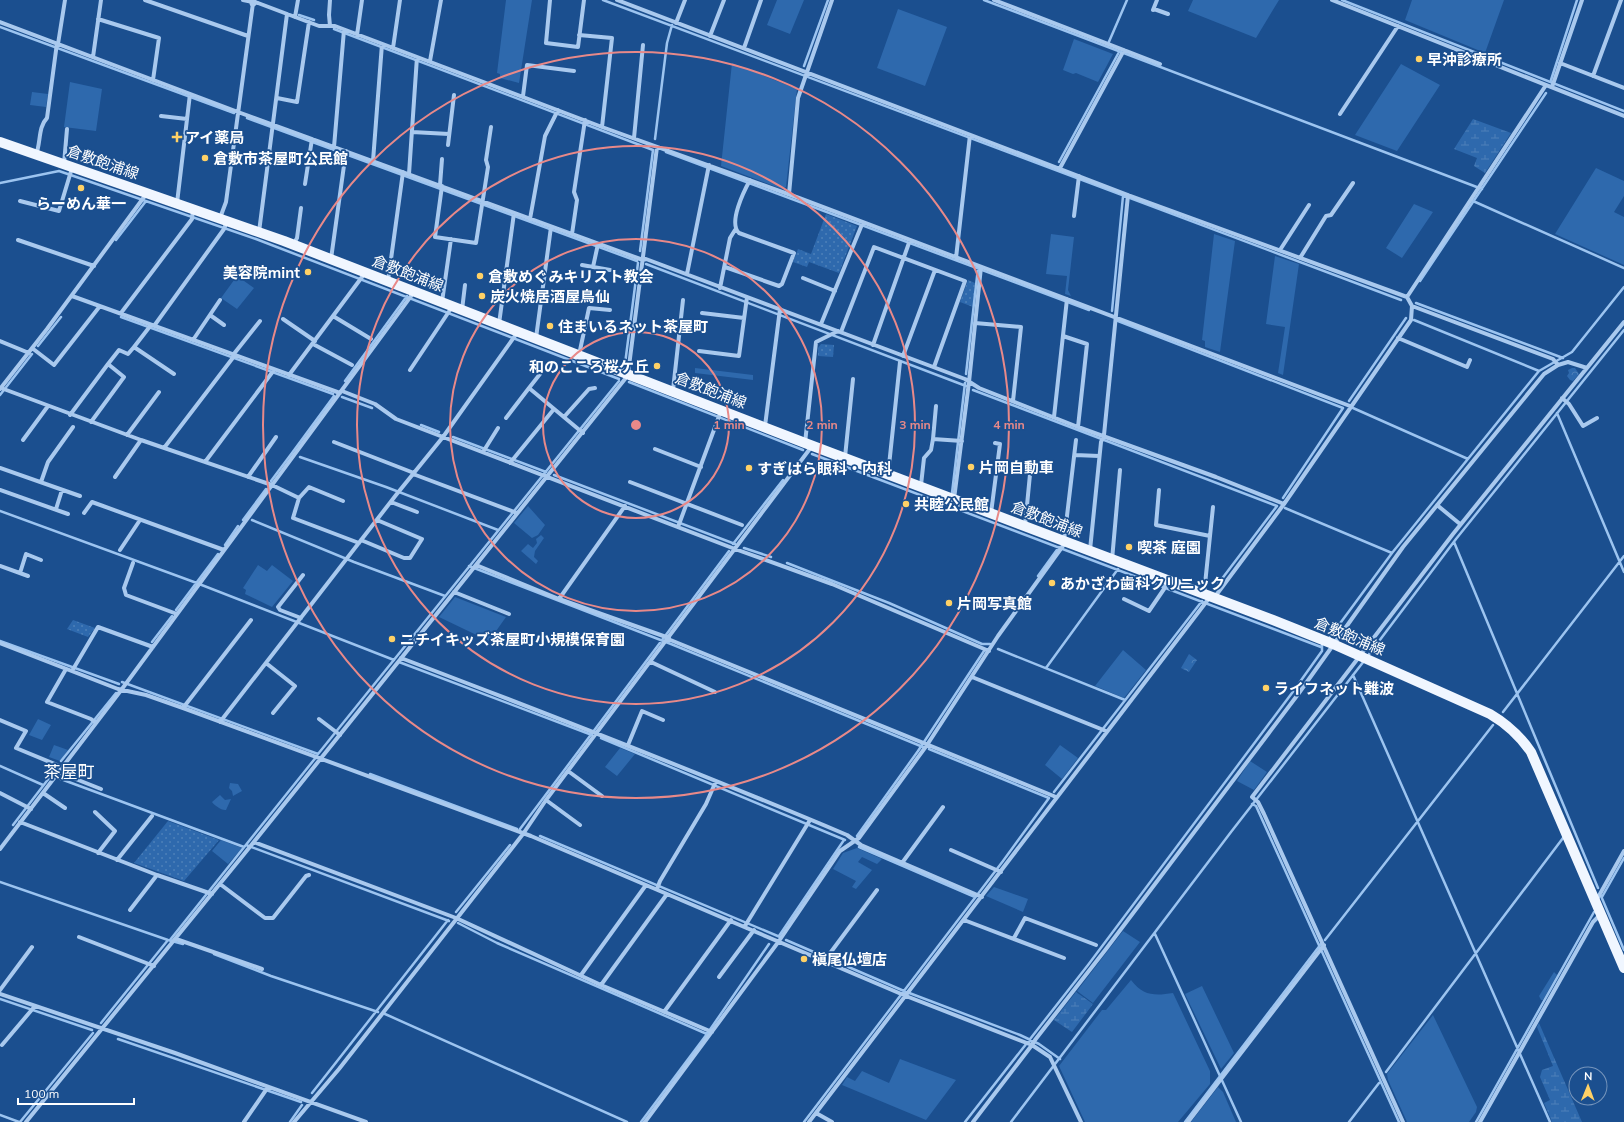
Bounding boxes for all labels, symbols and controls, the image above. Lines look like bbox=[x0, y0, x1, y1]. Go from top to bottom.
place label: 早沖診療所 bbox=[1427, 50, 1502, 69]
marker: 早沖診療所 bbox=[1414, 54, 1424, 64]
place label: アイ薬局 bbox=[185, 128, 244, 147]
marker: アイ薬局 bbox=[172, 132, 182, 142]
street label: 倉敷飽浦線 bbox=[64, 141, 142, 183]
place label: 倉敷市茶屋町公民館 bbox=[213, 149, 348, 168]
marker: 倉敷市茶屋町公民館 bbox=[200, 153, 210, 163]
marker: らーめん華一 bbox=[76, 183, 86, 193]
place label: らーめん華一 bbox=[36, 194, 126, 213]
street label: 倉敷飽浦線 bbox=[370, 251, 446, 295]
place label: 美容院mint bbox=[223, 263, 300, 282]
marker: 美容院mint bbox=[303, 267, 313, 277]
place label: 倉敷めぐみキリスト教会 bbox=[488, 267, 653, 286]
marker: 倉敷めぐみキリスト教会 bbox=[475, 271, 485, 281]
place label: 炭火焼居酒屋鳥仙 bbox=[490, 287, 610, 306]
marker: 炭火焼居酒屋鳥仙 bbox=[477, 291, 487, 301]
place label: 住まいるネット茶屋町 bbox=[558, 317, 708, 336]
marker: 住まいるネット茶屋町 bbox=[545, 321, 555, 331]
place label: 和のこころ桜ケ丘 bbox=[529, 357, 649, 376]
marker: 和のこころ桜ケ丘 bbox=[652, 361, 662, 371]
street label: 倉敷飽浦線 bbox=[673, 368, 749, 412]
text: 1 min bbox=[713, 417, 745, 432]
text: 2 min bbox=[806, 417, 838, 432]
text: 3 min bbox=[899, 417, 931, 432]
text: 4 min bbox=[993, 417, 1025, 432]
centre of rings bbox=[629, 418, 643, 432]
place label: 片岡自動車 bbox=[979, 458, 1054, 477]
place label: すぎはら眼科・内科 bbox=[757, 459, 892, 478]
marker: 片岡自動車 bbox=[966, 462, 976, 472]
marker: すぎはら眼科・内科 bbox=[744, 463, 754, 473]
place label: 共睦公民館 bbox=[914, 495, 989, 514]
street label: 倉敷飽浦線 bbox=[1009, 497, 1085, 541]
marker: 共睦公民館 bbox=[901, 499, 911, 509]
place label: 喫茶 庭園 bbox=[1137, 538, 1201, 557]
marker: 喫茶 庭園 bbox=[1124, 542, 1134, 552]
place label: あかざわ歯科クリニック bbox=[1060, 574, 1225, 593]
marker: あかざわ歯科クリニック bbox=[1047, 578, 1057, 588]
place label: 片岡写真館 bbox=[957, 594, 1032, 613]
marker: 片岡写真館 bbox=[944, 598, 954, 608]
street label: 倉敷飽浦線 bbox=[1312, 613, 1388, 659]
place label: ニチイキッズ茶屋町小規模保育園 bbox=[400, 630, 625, 649]
marker: ニチイキッズ茶屋町小規模保育園 bbox=[387, 634, 397, 644]
place label: ライフネット難波 bbox=[1274, 679, 1394, 698]
marker: ライフネット難波 bbox=[1261, 683, 1271, 693]
district label: 茶屋町 bbox=[44, 761, 95, 782]
place label: 槇尾仏壇店 bbox=[812, 950, 887, 969]
marker: 槇尾仏壇店 bbox=[799, 954, 809, 964]
north arrow bbox=[1568, 1066, 1608, 1106]
text: N bbox=[1584, 1069, 1592, 1083]
scale bar bbox=[18, 1080, 134, 1106]
text: 100 m bbox=[24, 1086, 59, 1101]

